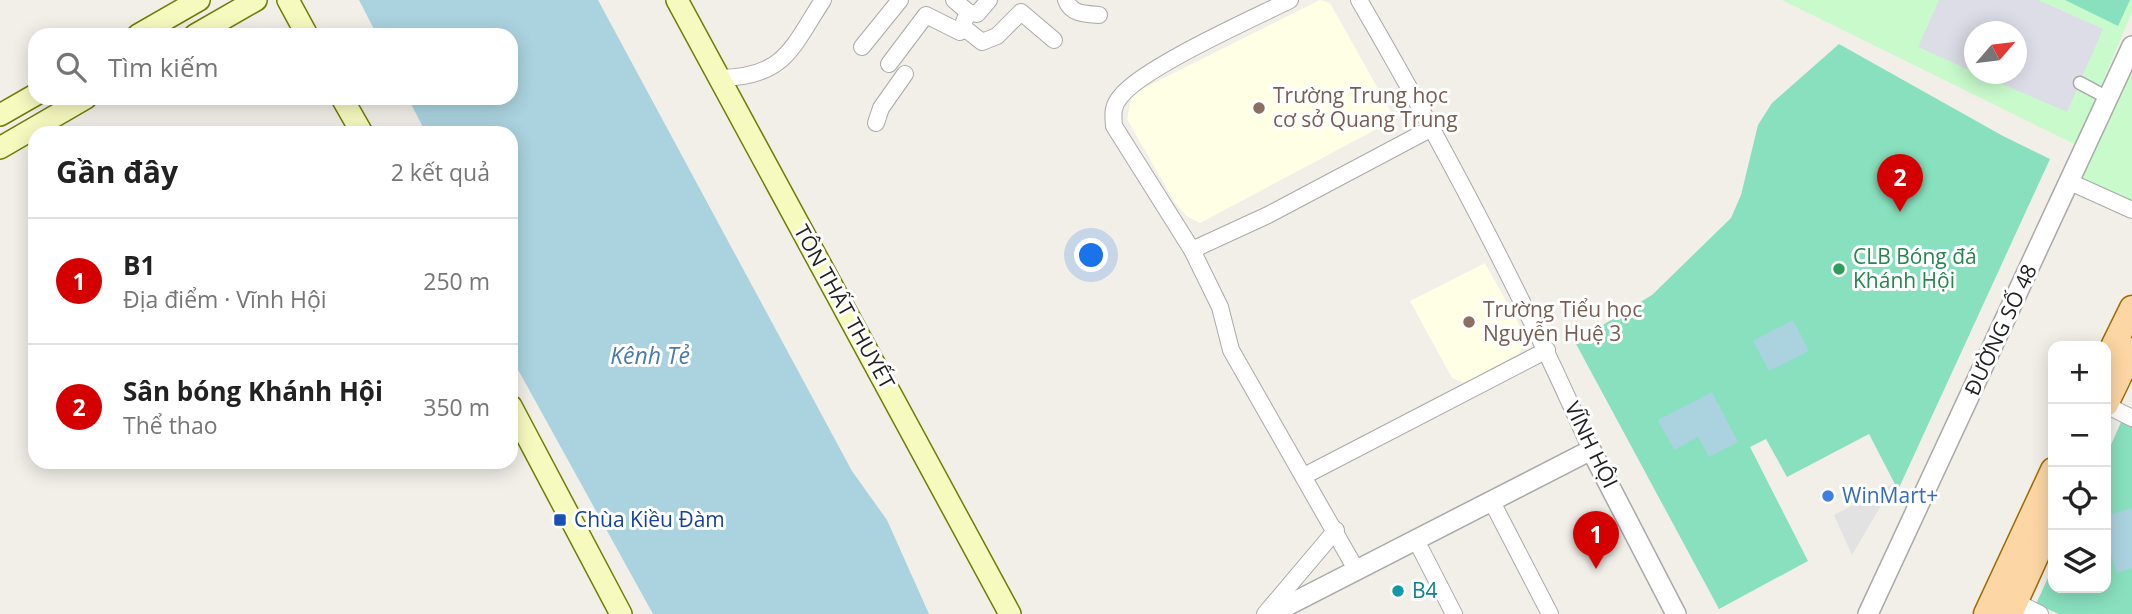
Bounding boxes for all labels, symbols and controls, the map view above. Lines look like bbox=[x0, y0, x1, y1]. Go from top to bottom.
north arrow bbox=[1964, 21, 2027, 84]
search box bbox=[28, 28, 518, 105]
icon: search bbox=[52, 48, 90, 86]
text: Tìm kiếm bbox=[108, 49, 219, 85]
place label: Trường Trung học cơ sở Quang Trung bbox=[1273, 81, 1458, 133]
marker: Trường Trung học cơ sở Quang Trung bbox=[1251, 100, 1267, 116]
text: Gần đây bbox=[56, 151, 178, 192]
pin: 2 bbox=[1877, 154, 1923, 212]
text: 2 kết quả bbox=[391, 156, 490, 188]
street label: TÔN THẤT THUYẾT bbox=[788, 219, 902, 394]
your location bbox=[1074, 238, 1108, 272]
place label: CLB Bóng đá Khánh Hội bbox=[1853, 242, 1977, 294]
text: B1 bbox=[123, 247, 155, 283]
street label: ĐƯỜNG SỐ 48 bbox=[1957, 259, 2043, 400]
marker: CLB Bóng đá Khánh Hội bbox=[1831, 261, 1847, 277]
text: 1 bbox=[72, 265, 86, 297]
text: 250 m bbox=[423, 265, 490, 297]
text: Địa điểm · Vĩnh Hội bbox=[123, 283, 327, 315]
place label: Trường Tiểu học Nguyễn Huệ 3 bbox=[1483, 295, 1642, 347]
marker: Trường Tiểu học Nguyễn Huệ 3 bbox=[1461, 314, 1477, 330]
water label: Kênh Tẻ bbox=[610, 339, 690, 371]
map controls bbox=[2048, 341, 2111, 593]
button: + bbox=[2048, 341, 2111, 404]
text: Sân bóng Khánh Hội bbox=[123, 373, 383, 409]
text: 2 bbox=[72, 391, 86, 423]
text: 350 m bbox=[423, 391, 490, 423]
street label: VĨNH HỘI bbox=[1559, 397, 1625, 492]
button: − bbox=[2048, 404, 2111, 467]
text: Thể thao bbox=[123, 409, 218, 441]
button: locate bbox=[2048, 467, 2111, 530]
place label: WinMart+ bbox=[1842, 481, 1938, 509]
marker: WinMart+ bbox=[1820, 488, 1836, 504]
place label: Chùa Kiều Đàm bbox=[574, 505, 725, 533]
pin: 1 bbox=[1573, 511, 1619, 569]
marker: Chùa Kiều Đàm bbox=[552, 512, 568, 528]
button: layers bbox=[2048, 530, 2111, 593]
place label: B4 bbox=[1412, 576, 1438, 604]
marker: B4 bbox=[1390, 583, 1406, 599]

